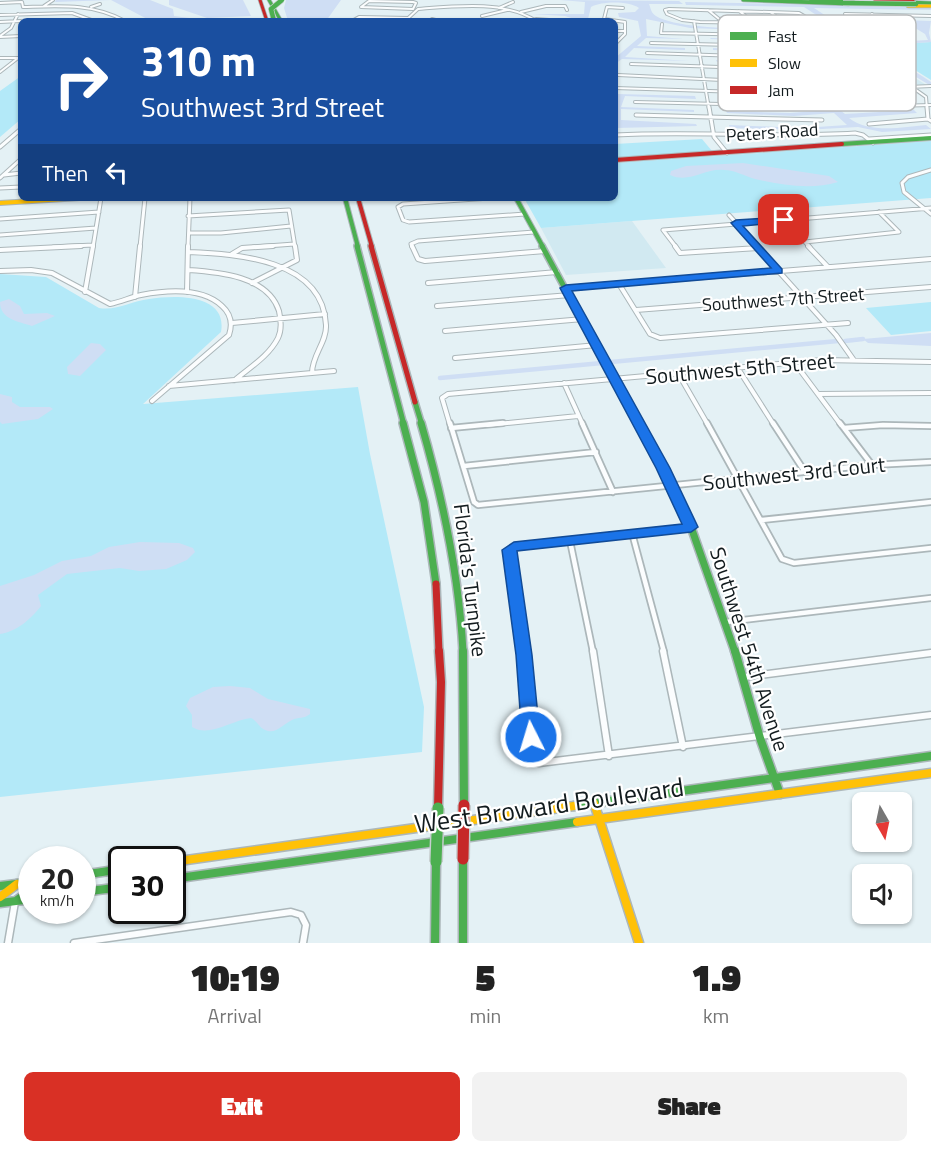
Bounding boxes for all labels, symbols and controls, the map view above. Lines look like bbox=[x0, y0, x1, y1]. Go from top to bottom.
legend bbox=[718, 15, 916, 111]
text: Fast bbox=[768, 24, 797, 48]
text: 310 m bbox=[141, 28, 256, 92]
icon: right bbox=[42, 42, 120, 120]
text: Slow bbox=[768, 51, 801, 75]
text: Jam bbox=[768, 78, 794, 102]
text: Southwest 3rd Street bbox=[141, 86, 384, 127]
street label: Peters Road bbox=[725, 115, 819, 149]
text: Then bbox=[42, 156, 88, 190]
icon: left bbox=[100, 156, 133, 189]
pin bbox=[758, 194, 809, 245]
icon: arrive bbox=[767, 203, 800, 236]
street label: Southwest 7th Street bbox=[701, 280, 866, 318]
street label: Southwest 5th Street bbox=[644, 344, 836, 392]
street label: Southwest 3rd Court bbox=[701, 447, 887, 498]
street label: Florida's Turnpike bbox=[446, 502, 496, 658]
street label: Southwest 54th Avenue bbox=[702, 543, 798, 755]
position arrow bbox=[499, 705, 563, 769]
street label: West Broward Boulevard bbox=[412, 767, 686, 843]
north arrow bbox=[852, 792, 912, 852]
map controls bbox=[852, 792, 912, 924]
speed limit sign: 30 bbox=[108, 846, 186, 924]
text: 20 bbox=[40, 855, 74, 901]
button: sound bbox=[852, 864, 912, 924]
text: km/h bbox=[40, 889, 74, 912]
text: 10:19 bbox=[190, 950, 280, 1005]
text: 5 bbox=[476, 950, 495, 1005]
text: 1.9 bbox=[691, 950, 741, 1005]
text: Arrival bbox=[208, 1000, 262, 1031]
text: min bbox=[469, 1000, 501, 1031]
text: km bbox=[703, 1000, 729, 1031]
button: Exit bbox=[24, 1072, 460, 1141]
button: Share bbox=[472, 1072, 907, 1141]

